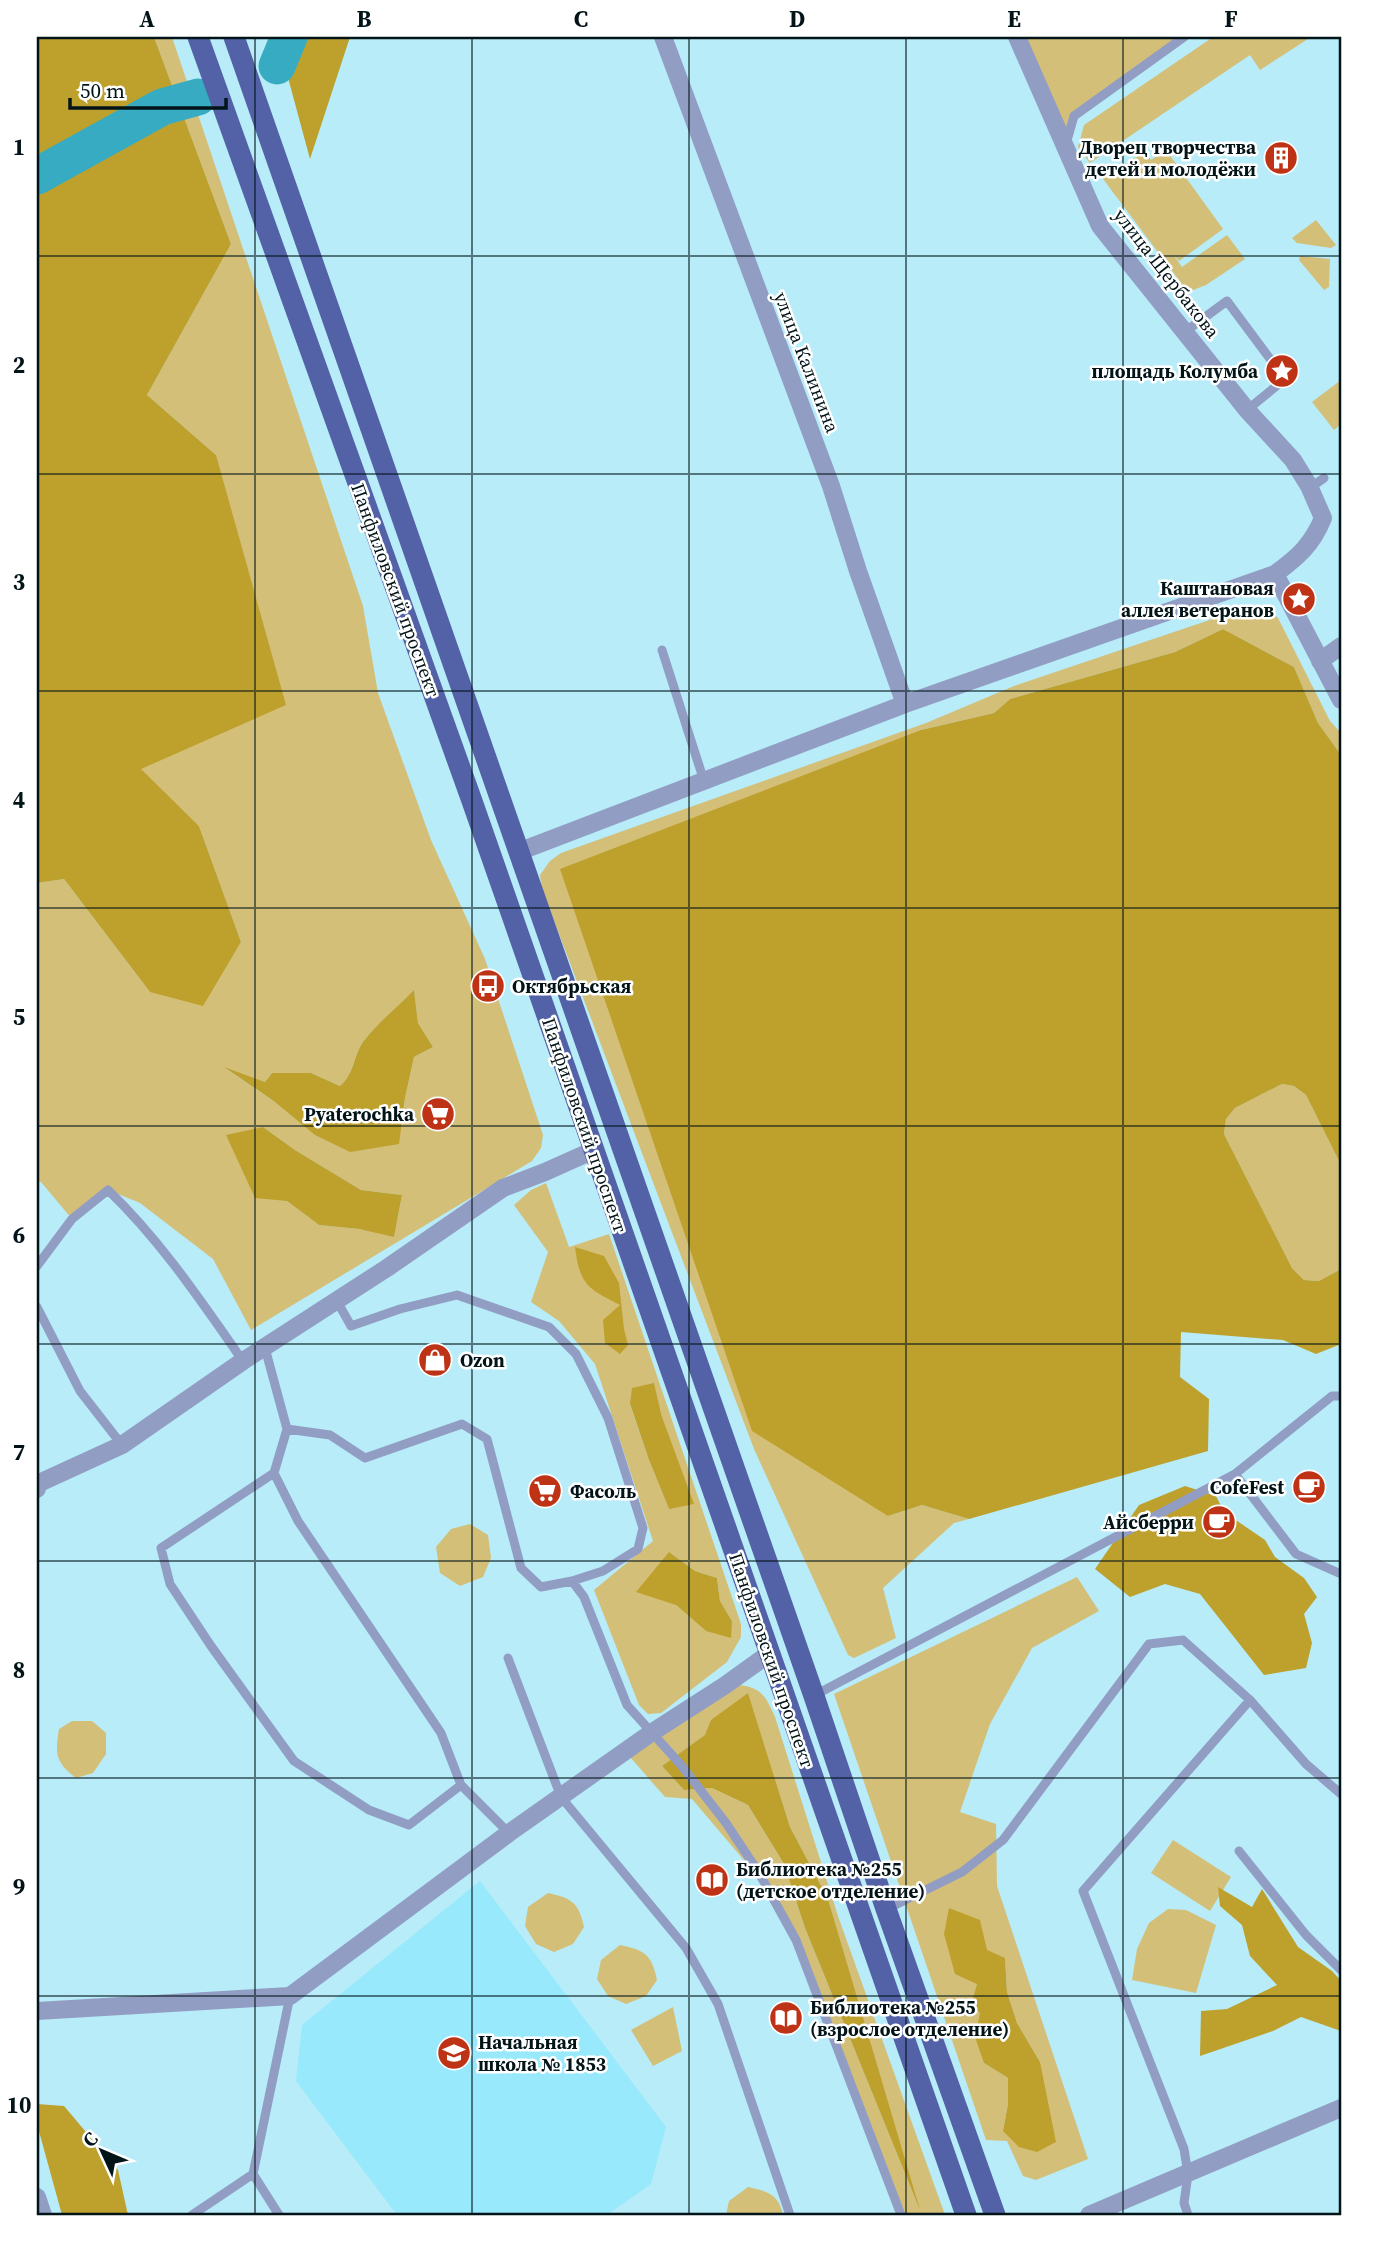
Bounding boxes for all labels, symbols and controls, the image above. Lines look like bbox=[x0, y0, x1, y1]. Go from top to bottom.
text: A bbox=[139, 3, 155, 35]
text: B bbox=[357, 3, 372, 35]
text: C bbox=[574, 3, 588, 35]
text: D bbox=[789, 3, 805, 35]
text: E bbox=[1007, 3, 1021, 35]
text: F bbox=[1224, 3, 1238, 35]
scale bar bbox=[70, 66, 226, 110]
text: 50 m bbox=[80, 76, 125, 105]
text: 1 bbox=[13, 131, 25, 163]
place label: Дворец творчества детей и молодёжи bbox=[1079, 134, 1257, 182]
building icon: Дворец творчества детей и молодёжи bbox=[1262, 139, 1300, 177]
street label: улица Щербакова bbox=[1108, 203, 1226, 344]
street label: улица Калинина bbox=[768, 288, 846, 437]
text: 2 bbox=[13, 349, 25, 381]
place icon: площадь Колумба bbox=[1263, 352, 1301, 390]
place label: площадь Колумба bbox=[1092, 358, 1259, 384]
street label: Панфиловский проспект bbox=[345, 479, 447, 701]
text: 3 bbox=[13, 566, 25, 598]
place label: Каштановая аллея ветеранов bbox=[1121, 575, 1274, 623]
place icon: Каштановая аллея ветеранов bbox=[1280, 580, 1318, 618]
text: 4 bbox=[13, 784, 25, 816]
bus stop icon: Октябрьская bbox=[469, 967, 507, 1005]
place label: Октябрьская bbox=[512, 973, 631, 999]
text: 5 bbox=[13, 1001, 25, 1033]
street label: Панфиловский проспект bbox=[536, 1014, 634, 1236]
supermarket icon: Pyaterochka bbox=[419, 1095, 457, 1133]
place label: Pyaterochka bbox=[304, 1101, 415, 1127]
text: 6 bbox=[13, 1219, 25, 1251]
shop icon: Ozon bbox=[416, 1341, 454, 1379]
place label: Ozon bbox=[460, 1347, 505, 1373]
text: 7 bbox=[13, 1436, 25, 1468]
cafe icon: CofeFest bbox=[1290, 1468, 1328, 1506]
supermarket icon: Фасоль bbox=[526, 1472, 564, 1510]
place label: CofeFest bbox=[1210, 1474, 1284, 1500]
place label: Фасоль bbox=[570, 1478, 636, 1504]
cafe icon: Айсберри bbox=[1200, 1503, 1238, 1541]
place label: Айсберри bbox=[1103, 1509, 1194, 1535]
street label: Панфиловский проспект bbox=[723, 1549, 821, 1771]
text: 8 bbox=[13, 1654, 25, 1686]
place label: Библиотека №255 (детское отделение) bbox=[736, 1856, 925, 1904]
library icon: Библиотека №255 (детское отделение) bbox=[693, 1861, 731, 1899]
text: 9 bbox=[13, 1871, 25, 1903]
place label: Библиотека №255 (взрослое отделение) bbox=[810, 1994, 1009, 2042]
library icon: Библиотека №255 (взрослое отделение) bbox=[767, 1999, 805, 2037]
place label: Начальная школа № 1853 bbox=[478, 2029, 606, 2077]
school or university icon: Начальная школа № 1853 bbox=[435, 2034, 473, 2072]
text: 10 bbox=[7, 2089, 31, 2121]
north arrow bbox=[66, 2116, 136, 2186]
text: С bbox=[76, 2126, 103, 2152]

